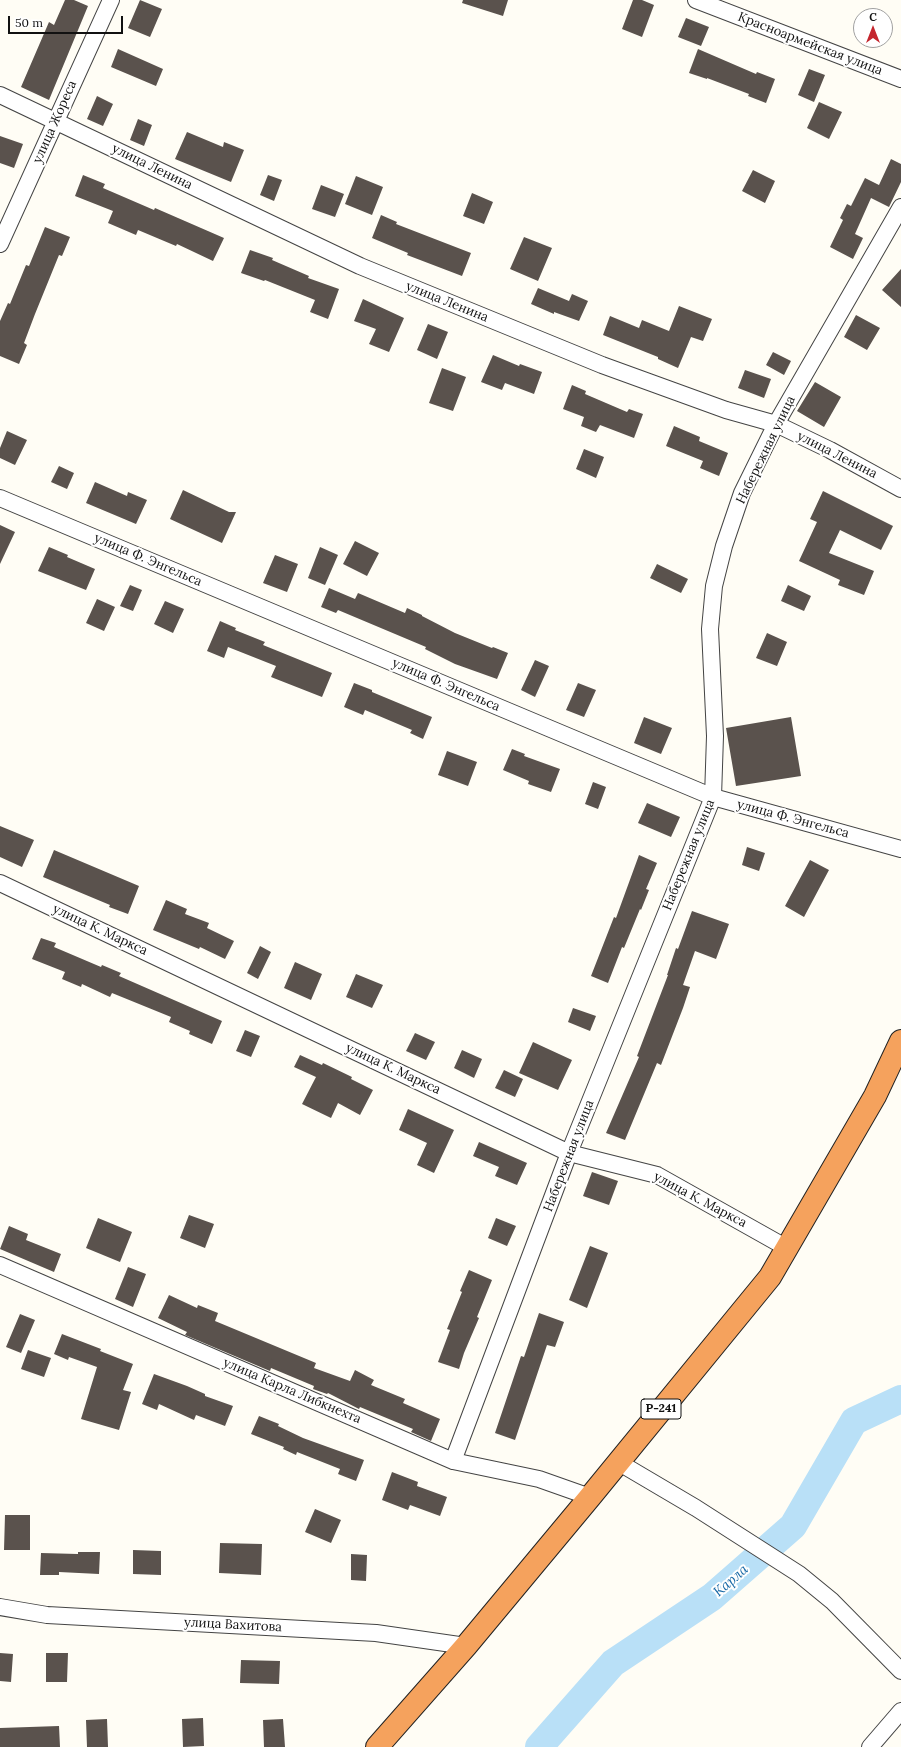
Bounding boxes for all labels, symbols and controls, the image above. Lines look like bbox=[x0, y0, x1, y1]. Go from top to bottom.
scale bar bbox=[10, 8, 125, 34]
north arrow bbox=[853, 8, 893, 48]
street label: Красноармейская улица bbox=[735, 9, 885, 79]
text: С bbox=[869, 10, 877, 24]
text: 50 m bbox=[15, 15, 43, 30]
street label: улица Жореса bbox=[30, 78, 80, 166]
street label: улица Ленина bbox=[109, 141, 195, 193]
street label: улица Ленина bbox=[403, 278, 491, 326]
street label: Набережная улица bbox=[733, 393, 799, 507]
street label: улица Ленина bbox=[794, 428, 880, 482]
street label: улица Ф. Энгельса bbox=[92, 530, 204, 590]
street label: улица Ф. Энгельса bbox=[390, 655, 502, 715]
street label: Набережная улица bbox=[660, 797, 718, 913]
street label: улица Ф. Энгельса bbox=[735, 797, 851, 841]
street label: улица К. Маркса bbox=[50, 901, 150, 959]
street label: улица К. Маркса bbox=[343, 1040, 443, 1098]
street label: Набережная улица bbox=[540, 1098, 598, 1214]
street label: улица К. Маркса bbox=[651, 1169, 749, 1231]
street label: улица Карла Либкнехта bbox=[221, 1355, 363, 1427]
road number: Р-241 bbox=[641, 1399, 681, 1419]
water label: Карла bbox=[710, 1561, 752, 1601]
street label: улица Вахитова bbox=[184, 1615, 282, 1635]

